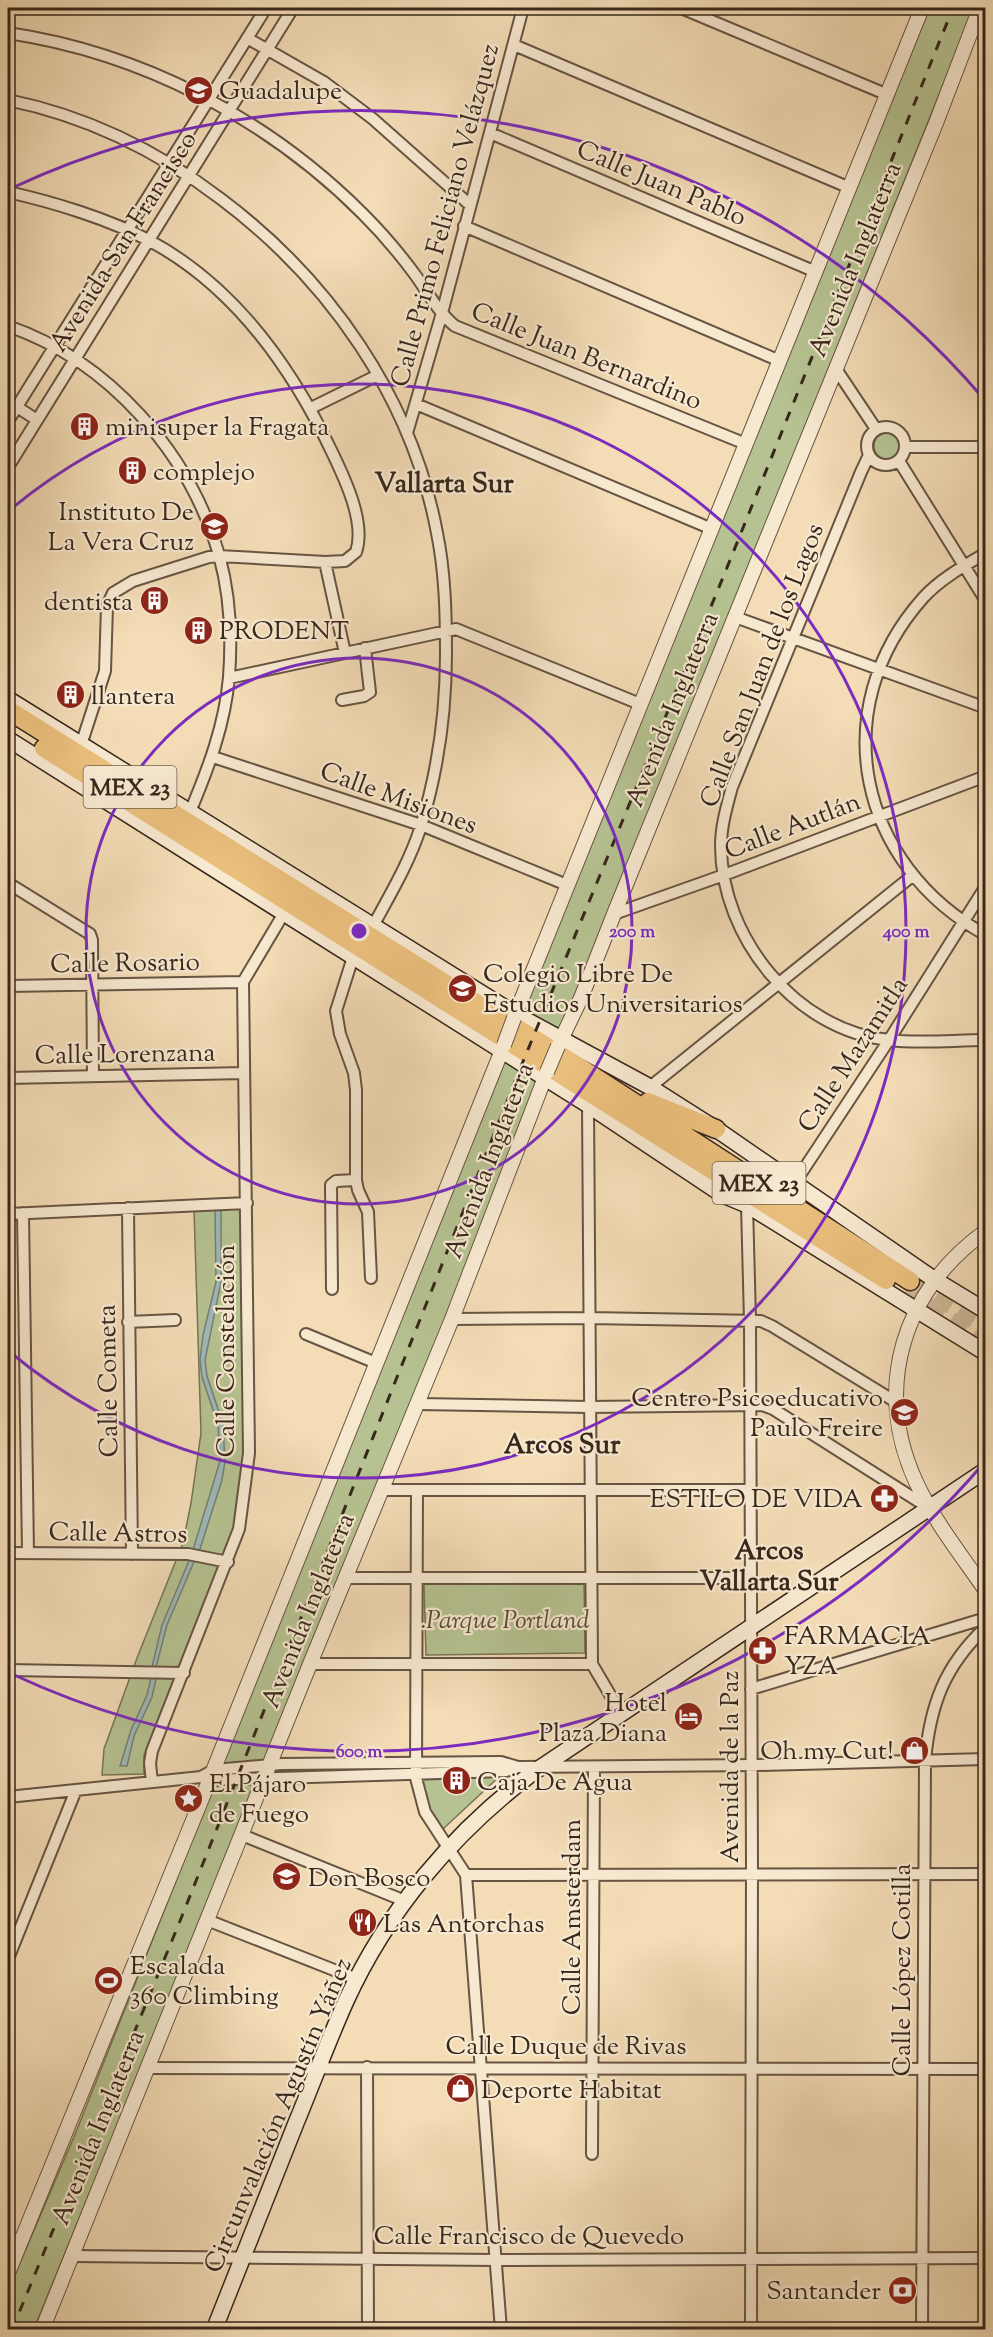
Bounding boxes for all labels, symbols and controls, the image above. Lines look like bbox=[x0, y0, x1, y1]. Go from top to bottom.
street label: Calle Primo Feliciano Velázquez bbox=[383, 40, 510, 391]
school or university icon: Guadalupe bbox=[182, 74, 214, 106]
place label: Guadalupe bbox=[219, 74, 342, 111]
street label: Avenida San Francisco bbox=[41, 125, 207, 360]
street label: Calle Juan Pablo bbox=[570, 132, 752, 237]
street label: Avenida Inglaterra bbox=[800, 157, 912, 363]
street label: Calle Juan Bernardino bbox=[465, 294, 707, 421]
building icon: minisuper la Fragata bbox=[68, 410, 100, 442]
place label: minisuper la Fragata bbox=[105, 410, 329, 447]
building icon: complejo bbox=[116, 455, 148, 487]
place label: complejo bbox=[153, 455, 255, 492]
district label: Vallarta Sur bbox=[374, 466, 514, 505]
place label: Instituto De La Vera Cruz bbox=[48, 495, 194, 562]
school or university icon: Instituto De La Vera Cruz bbox=[199, 510, 231, 542]
street label: Calle San Juan de los Lagos bbox=[692, 518, 835, 813]
place label: dentista bbox=[44, 585, 133, 622]
building icon: dentista bbox=[138, 585, 170, 617]
street label: Avenida Inglaterra bbox=[617, 607, 729, 813]
building icon: PRODENT bbox=[182, 614, 214, 646]
place label: PRODENT bbox=[219, 614, 349, 651]
building icon: llantera bbox=[54, 679, 86, 711]
place label: llantera bbox=[91, 679, 175, 716]
street label: Calle Misiones bbox=[314, 754, 482, 845]
road number: MEX 23 bbox=[84, 766, 176, 808]
street label: Calle Autlán bbox=[719, 784, 866, 870]
text: 200 m bbox=[609, 920, 655, 946]
text: 400 m bbox=[882, 920, 929, 946]
centre of rings bbox=[349, 921, 369, 941]
street label: Calle Rosario bbox=[50, 945, 200, 984]
place label: Colegio Libre De Estudios Universitarios bbox=[483, 957, 743, 1024]
street label: Calle Mazamitla bbox=[790, 970, 918, 1141]
school or university icon: Colegio Libre De Estudios Universitarios bbox=[446, 972, 478, 1004]
street label: Calle Lorenzana bbox=[34, 1035, 216, 1076]
street label: Avenida Inglaterra bbox=[436, 1057, 545, 1264]
road number: MEX 23 bbox=[712, 1162, 806, 1204]
street label: Calle Constelación bbox=[209, 1245, 246, 1457]
street label: Calle Cometa bbox=[90, 1304, 129, 1458]
place label: Centro Psicoeducativo Paulo Freire bbox=[631, 1381, 883, 1448]
school or university icon: Centro Psicoeducativo Paulo Freire bbox=[888, 1396, 920, 1428]
district label: Arcos Sur bbox=[504, 1427, 621, 1466]
place label: ESTILO DE VIDA bbox=[650, 1482, 863, 1519]
pharmacy icon: ESTILO DE VIDA bbox=[868, 1482, 900, 1514]
street label: Avenida Inglaterra bbox=[253, 1508, 365, 1714]
street label: Calle Astros bbox=[48, 1515, 188, 1554]
district label: Arcos Vallarta Sur bbox=[699, 1533, 839, 1603]
park label: .Parque Portland bbox=[420, 1603, 590, 1640]
place label: FARMACIA YZA bbox=[784, 1619, 931, 1686]
pharmacy icon: FARMACIA YZA bbox=[747, 1634, 779, 1666]
street label: Avenida de la Paz bbox=[713, 1671, 750, 1863]
place label: Hotel Plaza Diana bbox=[538, 1686, 667, 1753]
hotel icon: Hotel Plaza Diana bbox=[672, 1701, 704, 1733]
place label: Oh my Cut! bbox=[760, 1734, 894, 1771]
shop icon: Oh my Cut! bbox=[899, 1734, 931, 1766]
text: 600 m bbox=[336, 1740, 382, 1766]
building icon: Caja De Agua bbox=[440, 1765, 472, 1797]
place label: Caja De Agua bbox=[477, 1765, 633, 1802]
place label: El Pájaro de Fuego bbox=[209, 1767, 309, 1834]
place icon: El Pájaro de Fuego bbox=[172, 1782, 204, 1814]
street label: Calle Amsterdam bbox=[555, 1819, 592, 2015]
school or university icon: Don Bosco bbox=[271, 1861, 303, 1893]
place label: Don Bosco bbox=[308, 1861, 431, 1898]
street label: Calle López Cotilla bbox=[885, 1863, 922, 2077]
restaurant icon: Las Antorchas bbox=[346, 1907, 378, 1939]
place label: Las Antorchas bbox=[383, 1907, 545, 1944]
place label: Escalada 360 Climbing bbox=[130, 1949, 279, 2016]
street label: Circunvalación Agustín Yáñez bbox=[196, 1953, 363, 2279]
sports icon: Escalada 360 Climbing bbox=[93, 1964, 125, 1996]
street label: Avenida Inglaterra bbox=[43, 2025, 155, 2231]
street label: Calle Duque de Rivas bbox=[446, 2029, 686, 2066]
shop icon: Deporte Habitat bbox=[444, 2073, 476, 2105]
place label: Deporte Habitat bbox=[481, 2073, 662, 2110]
street label: Calle Francisco de Quevedo bbox=[374, 2219, 684, 2256]
place label: Santander bbox=[766, 2274, 881, 2311]
bank icon: Santander bbox=[886, 2274, 918, 2306]

